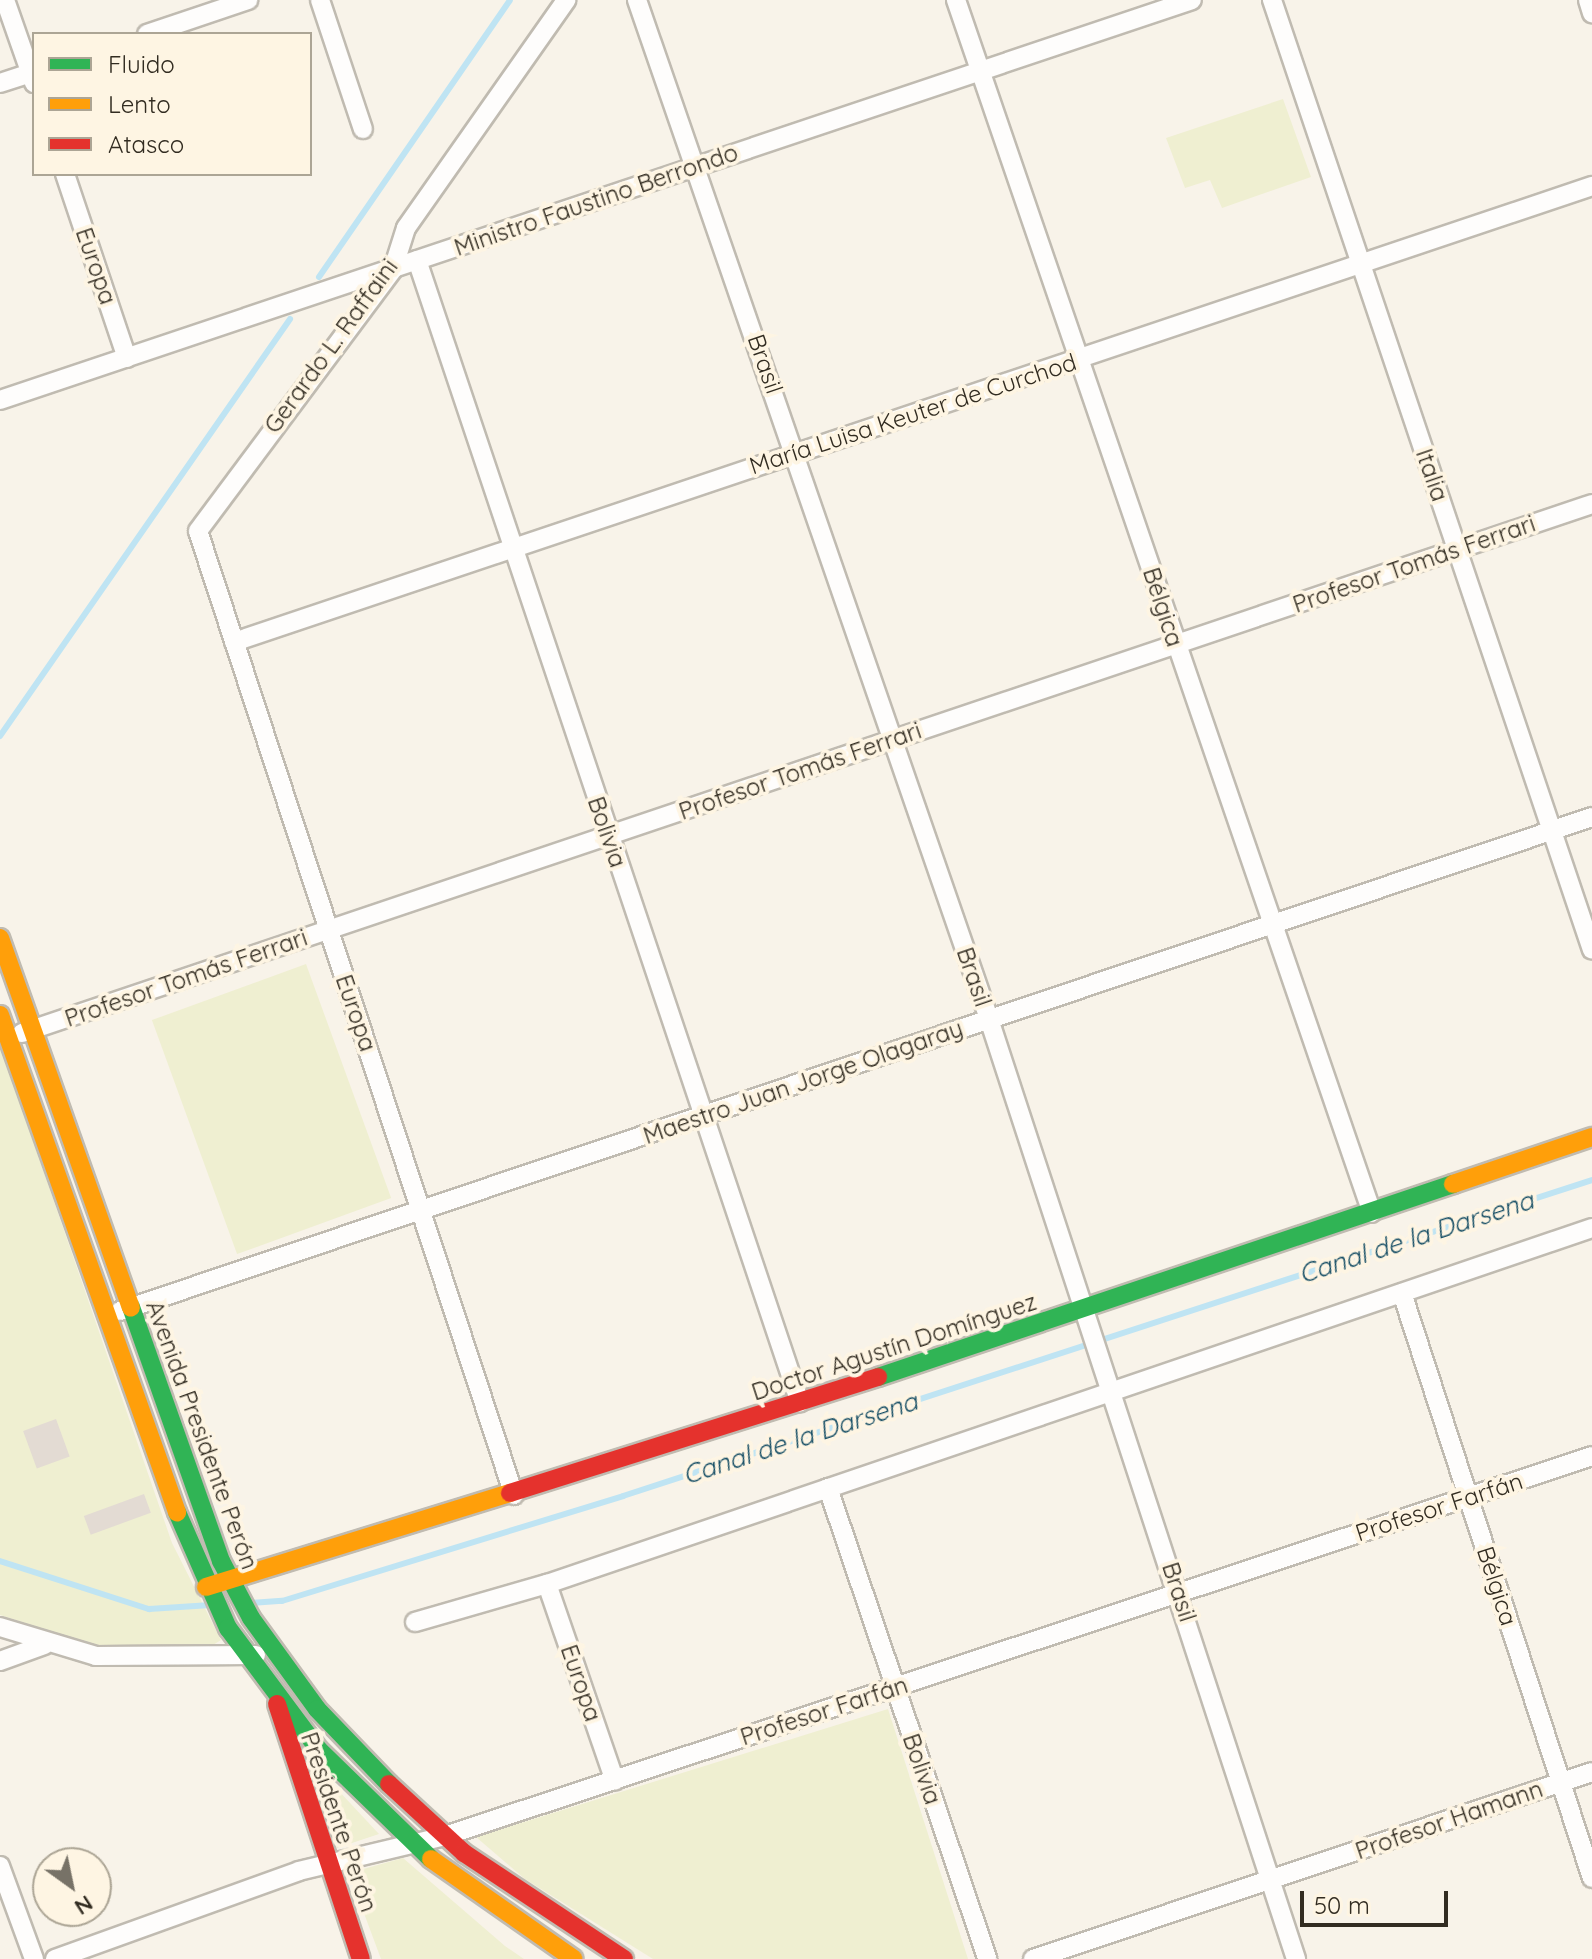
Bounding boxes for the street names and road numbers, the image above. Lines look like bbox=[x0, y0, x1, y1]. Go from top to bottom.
street label: Ministro Faustino Berrondo bbox=[450, 138, 742, 262]
street label: Europa bbox=[69, 224, 123, 308]
street label: Gerardo L. Raffaini bbox=[258, 253, 404, 439]
street label: Brasil bbox=[741, 330, 789, 398]
street label: María Luisa Keuter de Curchod bbox=[746, 347, 1080, 481]
street label: Italia bbox=[1410, 445, 1454, 505]
street label: Profesor Tomás Ferrari bbox=[1289, 509, 1539, 619]
street label: Bélgica bbox=[1137, 564, 1189, 650]
street label: Profesor Tomás Ferrari bbox=[675, 716, 925, 826]
street label: Bolivia bbox=[581, 793, 633, 871]
street label: Profesor Tomás Ferrari bbox=[61, 923, 311, 1033]
street label: Brasil bbox=[950, 943, 998, 1011]
street label: Europa bbox=[329, 971, 383, 1055]
street label: Maestro Juan Jorge Olagaray bbox=[639, 1014, 967, 1150]
street label: Doctor Agustín Domínguez bbox=[748, 1287, 1040, 1407]
street label: Avenida Presidente Perón bbox=[140, 1297, 264, 1573]
street label: Profesor Farfán bbox=[1352, 1466, 1526, 1548]
street label: Bélgica bbox=[1471, 1543, 1523, 1629]
street label: Brasil bbox=[1156, 1559, 1202, 1625]
street label: Europa bbox=[554, 1641, 608, 1725]
street label: Profesor Farfán bbox=[737, 1670, 911, 1752]
street label: Presidente Perón bbox=[295, 1728, 383, 1916]
street label: Bolivia bbox=[896, 1730, 948, 1808]
street label: Profesor Hamann bbox=[1351, 1774, 1547, 1866]

